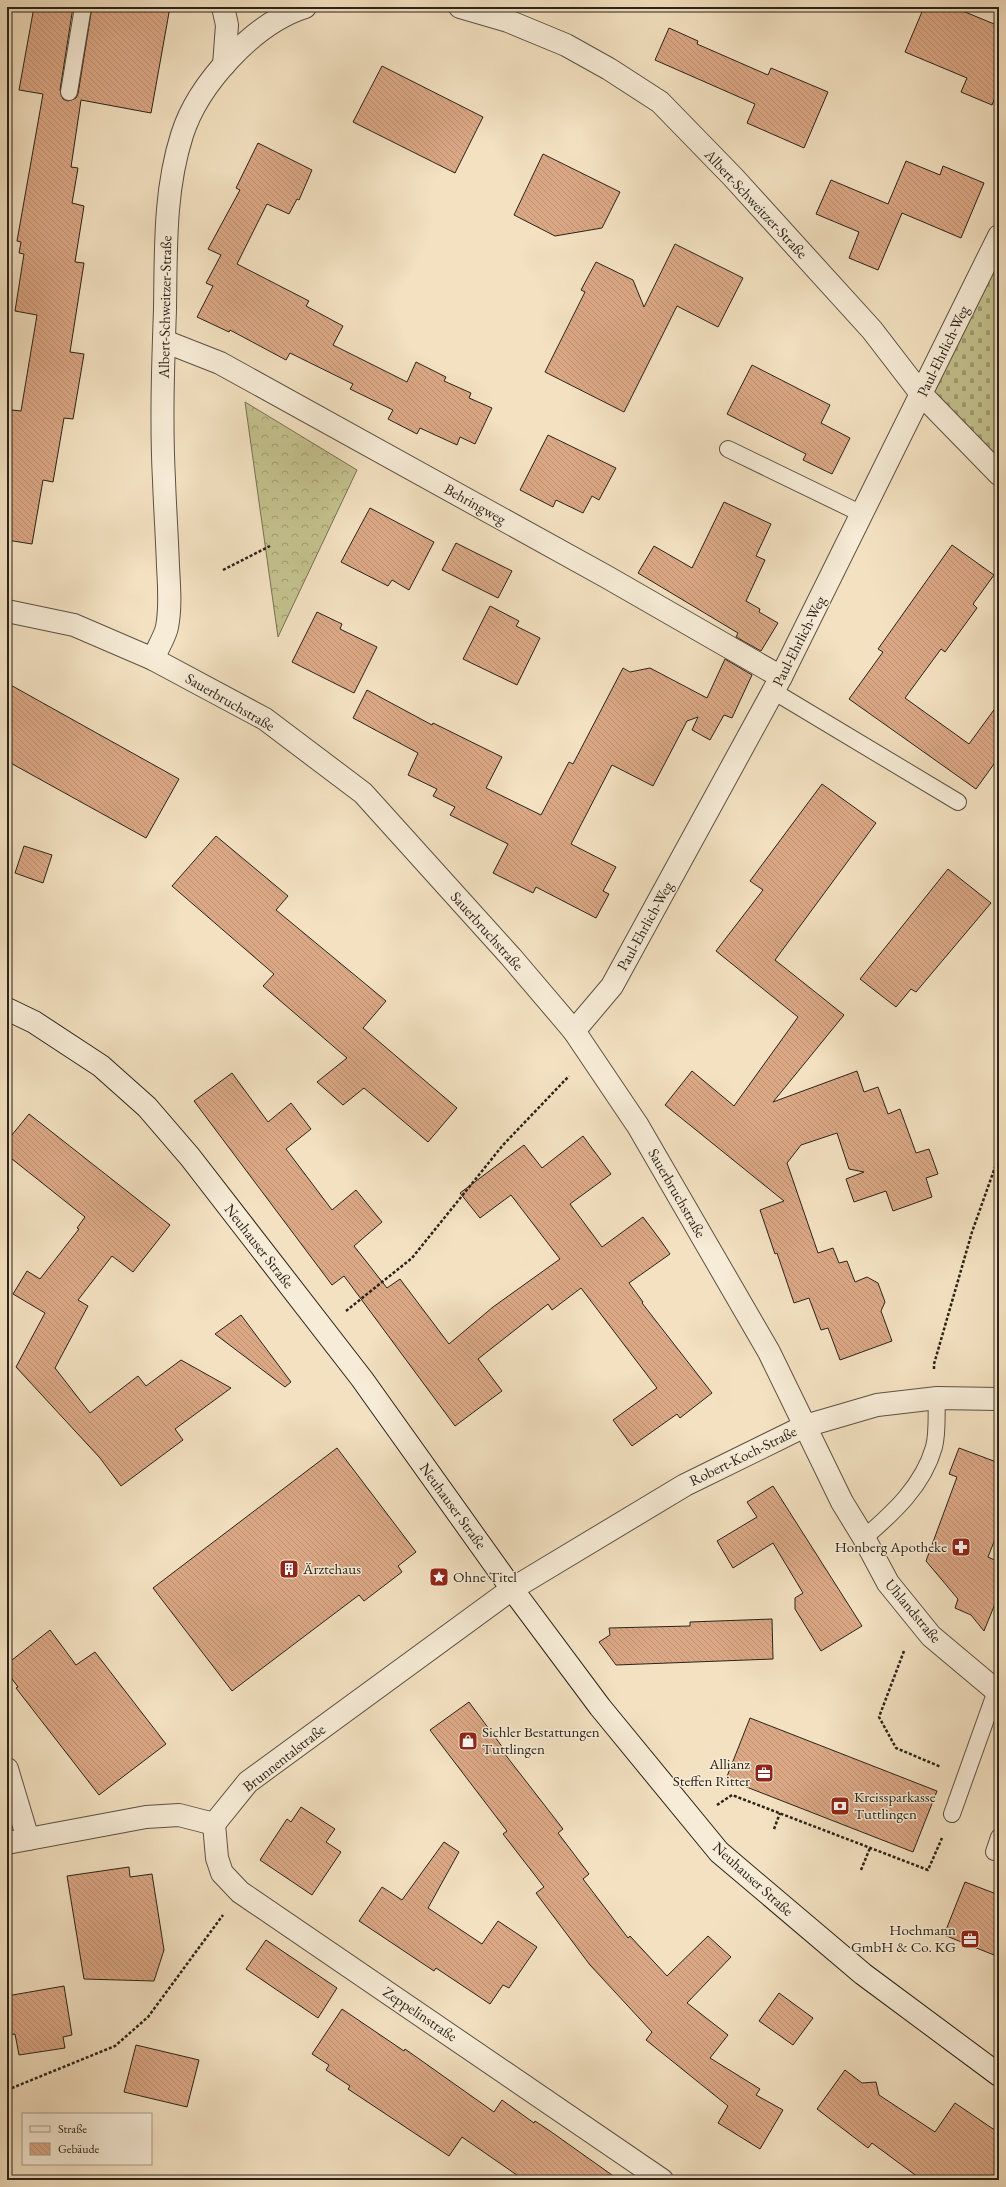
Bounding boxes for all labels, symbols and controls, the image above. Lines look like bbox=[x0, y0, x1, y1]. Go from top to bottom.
street label: Albert-Schweitzer-Straße bbox=[700, 144, 812, 262]
street label: Albert-Schweitzer-Straße bbox=[154, 235, 175, 379]
street label: Paul-Ehrlich-Weg bbox=[912, 302, 973, 399]
street label: Behringweg bbox=[441, 479, 510, 529]
street label: Paul-Ehrlich-Weg bbox=[768, 592, 830, 689]
street label: Sauerbruchstraße bbox=[182, 668, 278, 735]
street label: Paul-Ehrlich-Weg bbox=[612, 877, 677, 974]
street label: Sauerbruchstraße bbox=[447, 887, 528, 974]
street label: Sauerbruchstraße bbox=[644, 1145, 711, 1241]
street label: Neuhauser Straße bbox=[220, 1200, 298, 1292]
street label: Robert-Koch-Straße bbox=[686, 1421, 800, 1490]
street label: Neuhauser Straße bbox=[416, 1459, 491, 1553]
pharmacy icon: Honberg Apotheke bbox=[950, 1536, 972, 1558]
place label: Honberg Apotheke bbox=[835, 1537, 947, 1556]
building icon: Ärztehaus bbox=[278, 1558, 300, 1580]
place label: Ärztehaus bbox=[302, 1559, 361, 1578]
place icon: Ohne Titel bbox=[428, 1566, 450, 1588]
place label: Ohne Titel bbox=[453, 1567, 517, 1586]
street label: Uhlandstraße bbox=[881, 1575, 946, 1647]
street label: Brunnentalstraße bbox=[239, 1719, 329, 1796]
place label: Sichler Bestattungen Tuttlingen bbox=[482, 1722, 600, 1758]
shop icon: Sichler Bestattungen Tuttlingen bbox=[457, 1730, 479, 1752]
place label: Allianz Steffen Ritter bbox=[673, 1754, 750, 1790]
office icon: Allianz Steffen Ritter bbox=[753, 1762, 775, 1784]
place label: Kreissparkasse Tuttlingen bbox=[854, 1787, 936, 1823]
bank icon: Kreissparkasse Tuttlingen bbox=[829, 1795, 851, 1817]
street label: Neuhauser Straße bbox=[709, 1837, 798, 1920]
place label: Hoehmann GmbH & Co. KG bbox=[851, 1920, 956, 1956]
office icon: Hoehmann GmbH & Co. KG bbox=[959, 1928, 981, 1950]
street label: Zeppelinstraße bbox=[380, 1982, 461, 2045]
legend bbox=[22, 2113, 152, 2165]
text: Straße bbox=[58, 2121, 87, 2137]
text: Gebäude bbox=[58, 2141, 100, 2157]

